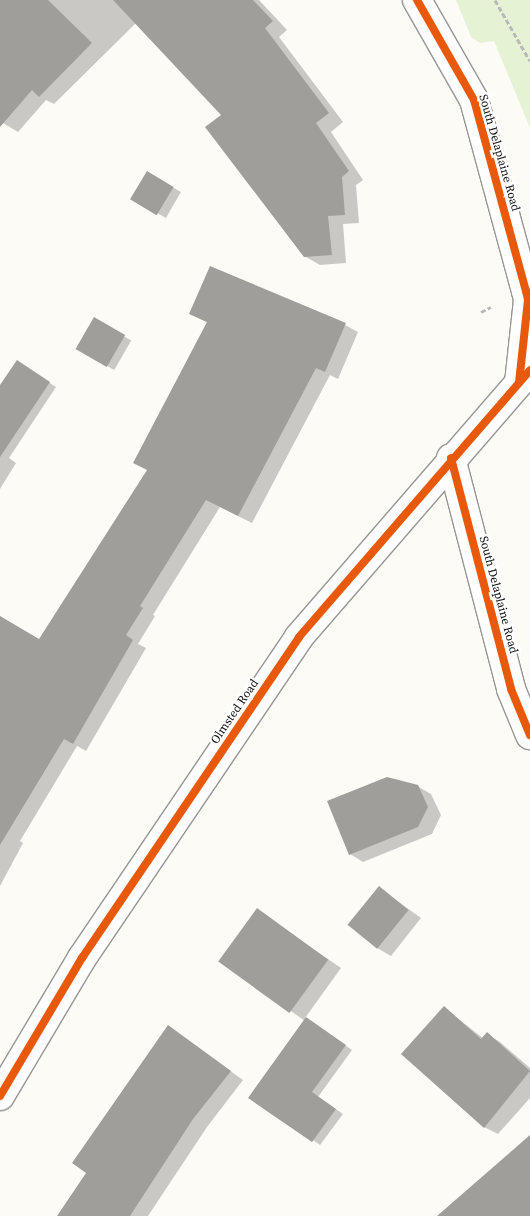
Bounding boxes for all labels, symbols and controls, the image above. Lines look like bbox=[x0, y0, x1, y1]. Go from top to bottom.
street label: South Delaplaine Road bbox=[475, 93, 523, 213]
street label: South Delaplaine Road bbox=[475, 535, 521, 655]
street label: Olmsted Road bbox=[208, 677, 262, 747]

